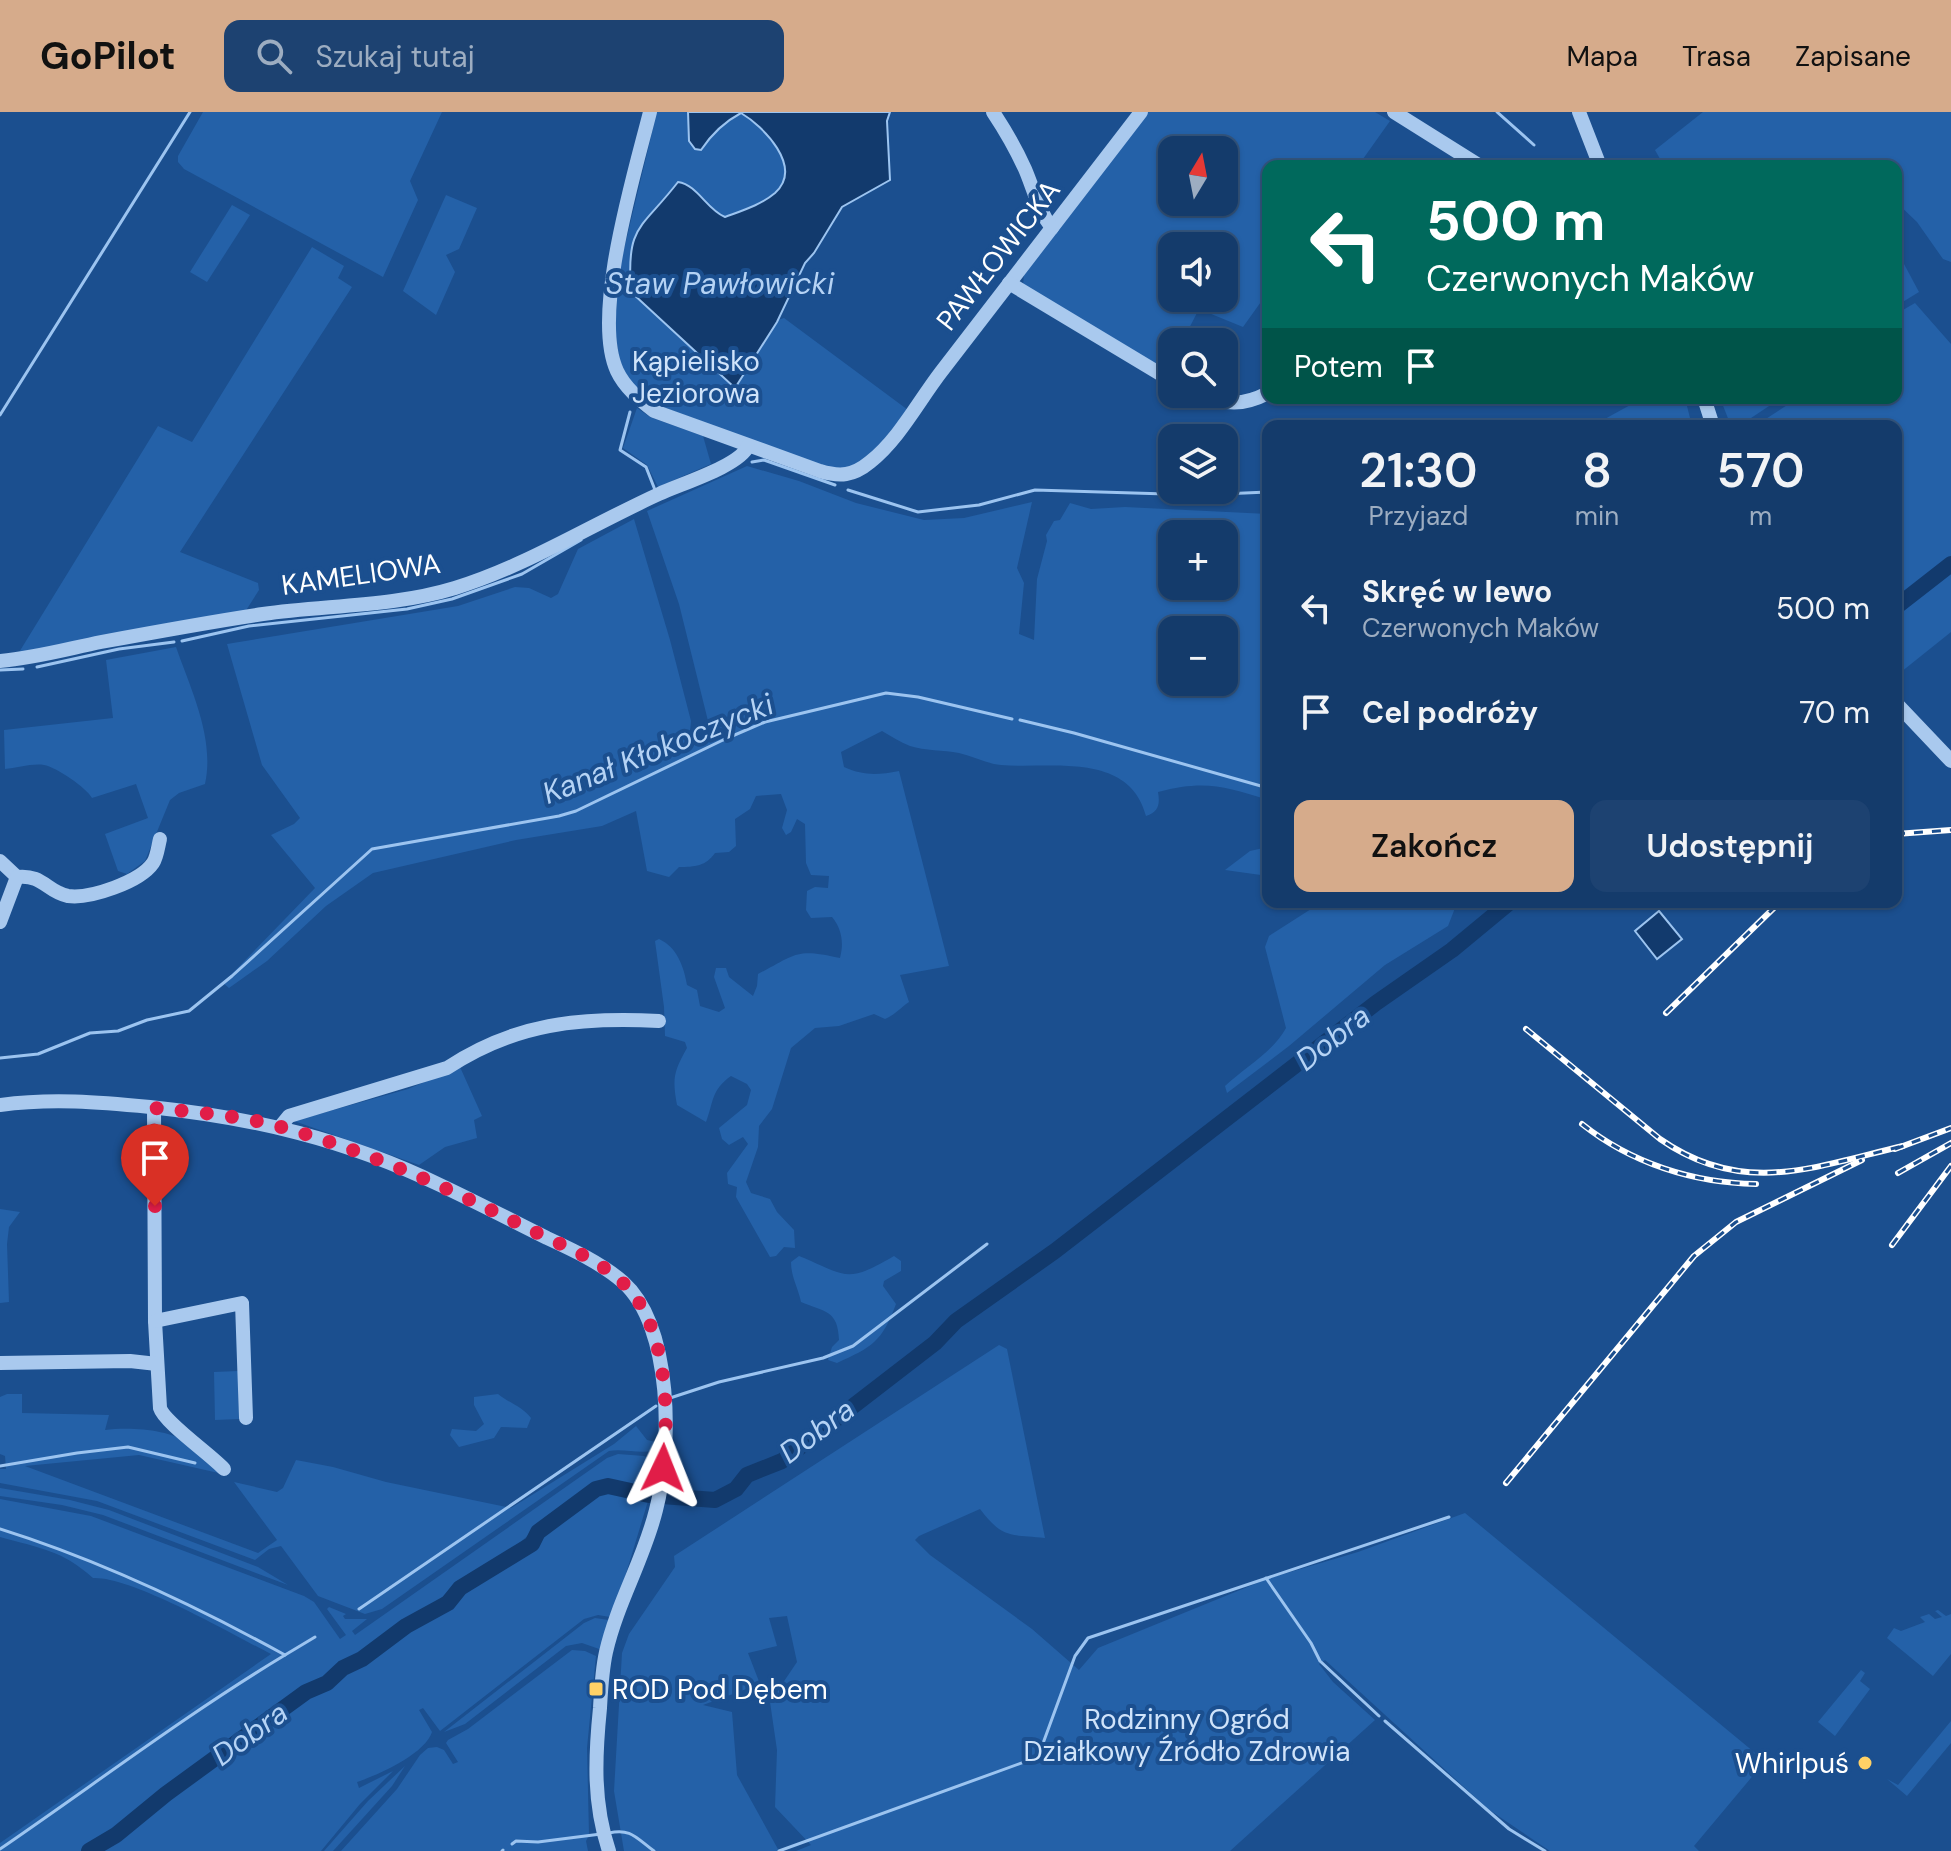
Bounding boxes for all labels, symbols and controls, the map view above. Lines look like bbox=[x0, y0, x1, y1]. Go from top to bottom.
search box bbox=[224, 20, 784, 92]
text: GoPilot bbox=[40, 31, 176, 81]
icon: search bbox=[252, 34, 296, 78]
text: Szukaj tutaj bbox=[316, 37, 475, 76]
text: Mapa bbox=[1567, 38, 1638, 75]
text: Trasa bbox=[1682, 38, 1751, 75]
text: Zapisane bbox=[1795, 38, 1911, 75]
north arrow bbox=[1158, 136, 1238, 216]
map controls bbox=[1158, 136, 1238, 696]
street label: PAWŁOWICKA bbox=[928, 173, 1069, 338]
text: 500 m bbox=[1426, 184, 1606, 257]
icon: left bbox=[1294, 192, 1398, 296]
button: sound bbox=[1158, 232, 1238, 312]
text: Czerwonych Maków bbox=[1426, 255, 1754, 302]
water label: Staw Pawłowicki bbox=[606, 264, 835, 303]
button: search bbox=[1158, 328, 1238, 408]
park label: Kąpielisko Jeziorowa bbox=[632, 343, 760, 412]
icon: arrive bbox=[1399, 344, 1443, 388]
text: Potem bbox=[1294, 347, 1383, 386]
button: layers bbox=[1158, 424, 1238, 504]
text: 21:30 bbox=[1359, 439, 1478, 502]
text: 8 bbox=[1582, 439, 1612, 502]
text: 570 bbox=[1717, 439, 1805, 502]
text: Przyjazd bbox=[1369, 499, 1468, 533]
text: min bbox=[1575, 499, 1619, 533]
text: m bbox=[1749, 499, 1772, 533]
button: + bbox=[1158, 520, 1238, 600]
street label: KAMELIOWA bbox=[279, 545, 443, 604]
text: Skręć w lewo bbox=[1362, 572, 1552, 611]
icon: left bbox=[1294, 586, 1338, 630]
text: 500 m bbox=[1776, 589, 1870, 628]
text: Czerwonych Maków bbox=[1362, 611, 1599, 645]
button: − bbox=[1158, 616, 1238, 696]
water label: Kanał Kłokoczycki bbox=[537, 684, 780, 813]
icon: arrive bbox=[1294, 690, 1338, 734]
text: Cel podróży bbox=[1362, 693, 1538, 732]
text: 70 m bbox=[1799, 693, 1870, 732]
button: Zakończ bbox=[1294, 800, 1574, 892]
button: Udostępnij bbox=[1590, 800, 1870, 892]
water label: Dobra bbox=[1287, 996, 1378, 1079]
pin bbox=[121, 1124, 189, 1206]
icon: arrive bbox=[133, 1136, 177, 1180]
water label: Dobra bbox=[771, 1389, 862, 1472]
position arrow bbox=[621, 1426, 705, 1510]
place label: ROD Pod Dębem bbox=[612, 1671, 828, 1708]
marker: ROD Pod Dębem bbox=[587, 1680, 605, 1698]
water label: Dobra bbox=[204, 1693, 296, 1774]
park label: Rodzinny Ogród Działkowy Źródło Zdrowia bbox=[1024, 1701, 1350, 1770]
place label: Whirlpuś bbox=[1735, 1745, 1849, 1782]
marker: Whirlpuś bbox=[1856, 1754, 1874, 1772]

